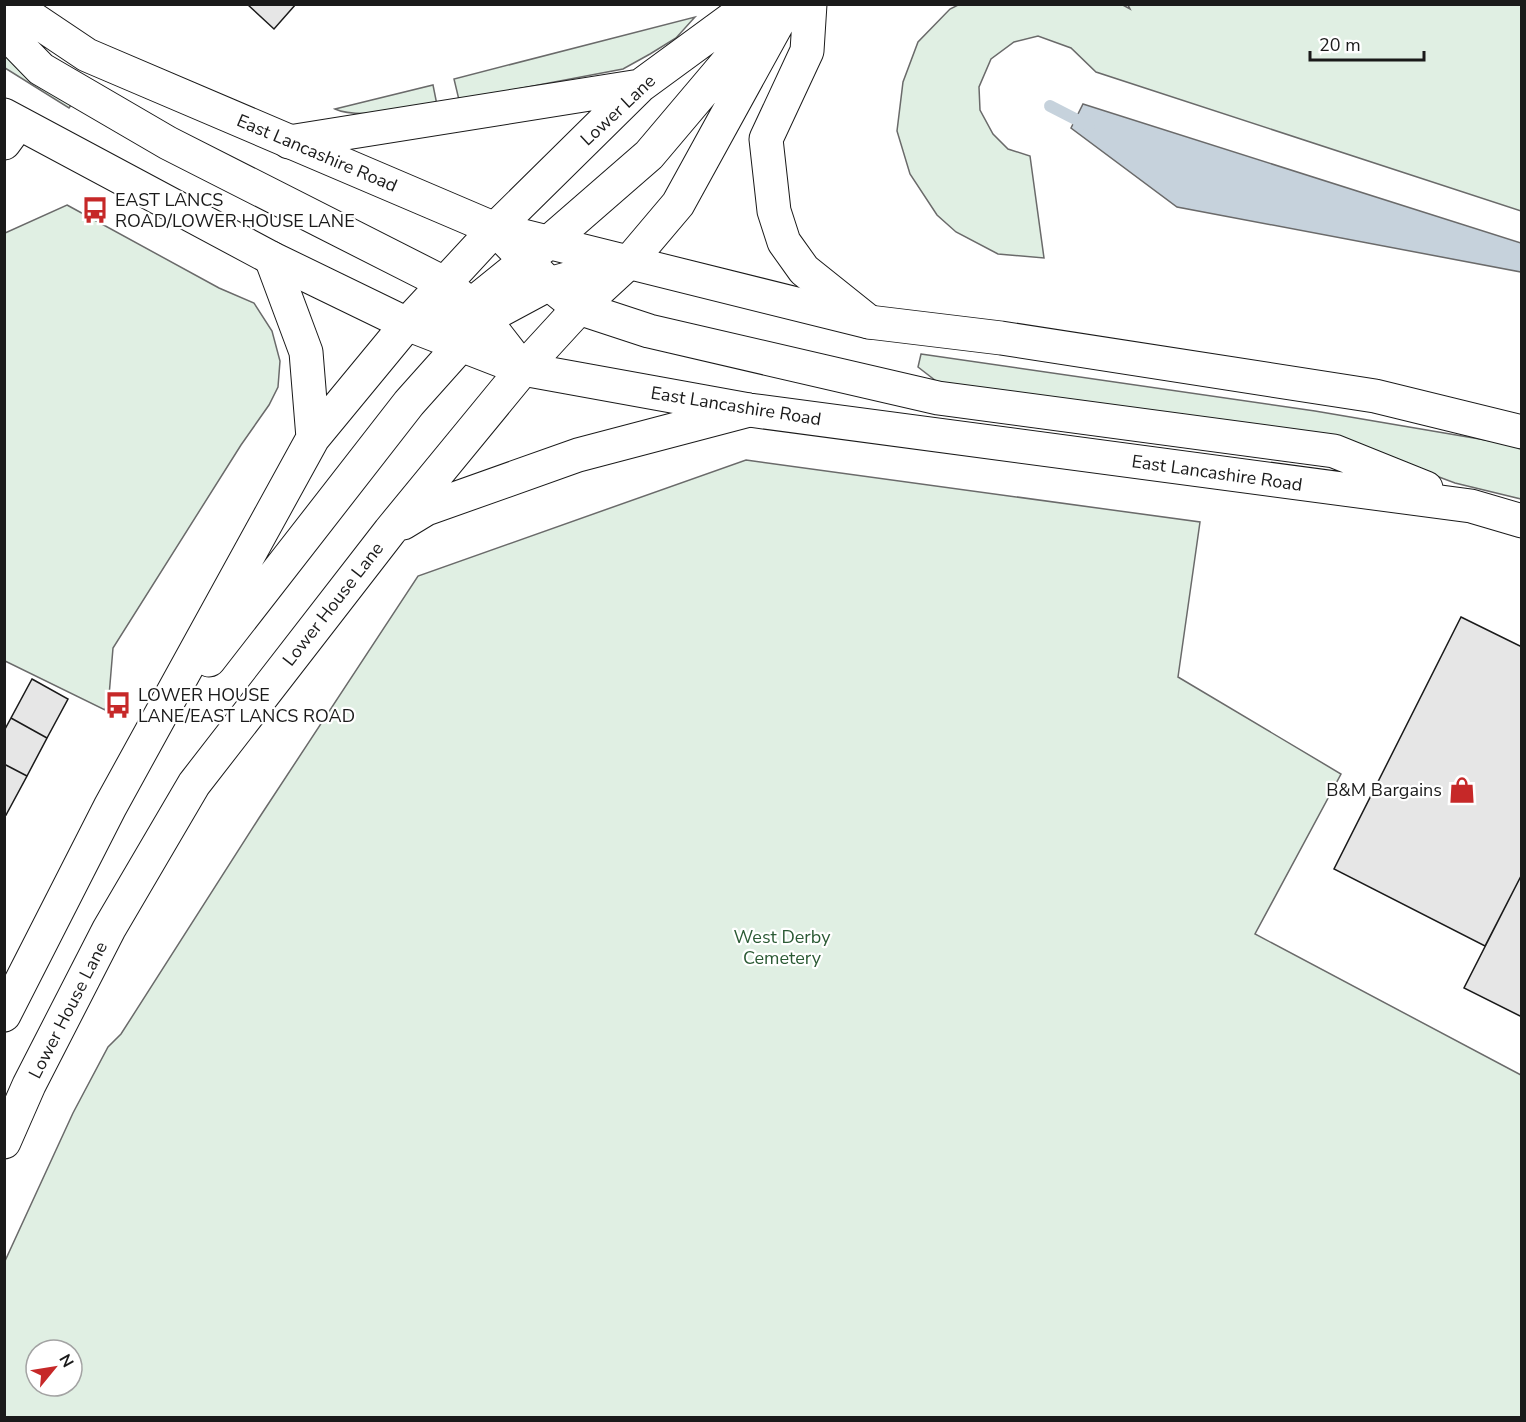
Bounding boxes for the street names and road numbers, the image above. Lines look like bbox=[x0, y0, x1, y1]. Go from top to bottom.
street label: Lower Lane bbox=[575, 69, 661, 151]
street label: East Lancashire Road bbox=[233, 108, 401, 198]
street label: East Lancashire Road bbox=[649, 381, 823, 431]
street label: East Lancashire Road bbox=[1130, 449, 1304, 497]
street label: Lower House Lane bbox=[277, 537, 389, 671]
street label: Lower House Lane bbox=[23, 937, 113, 1083]

